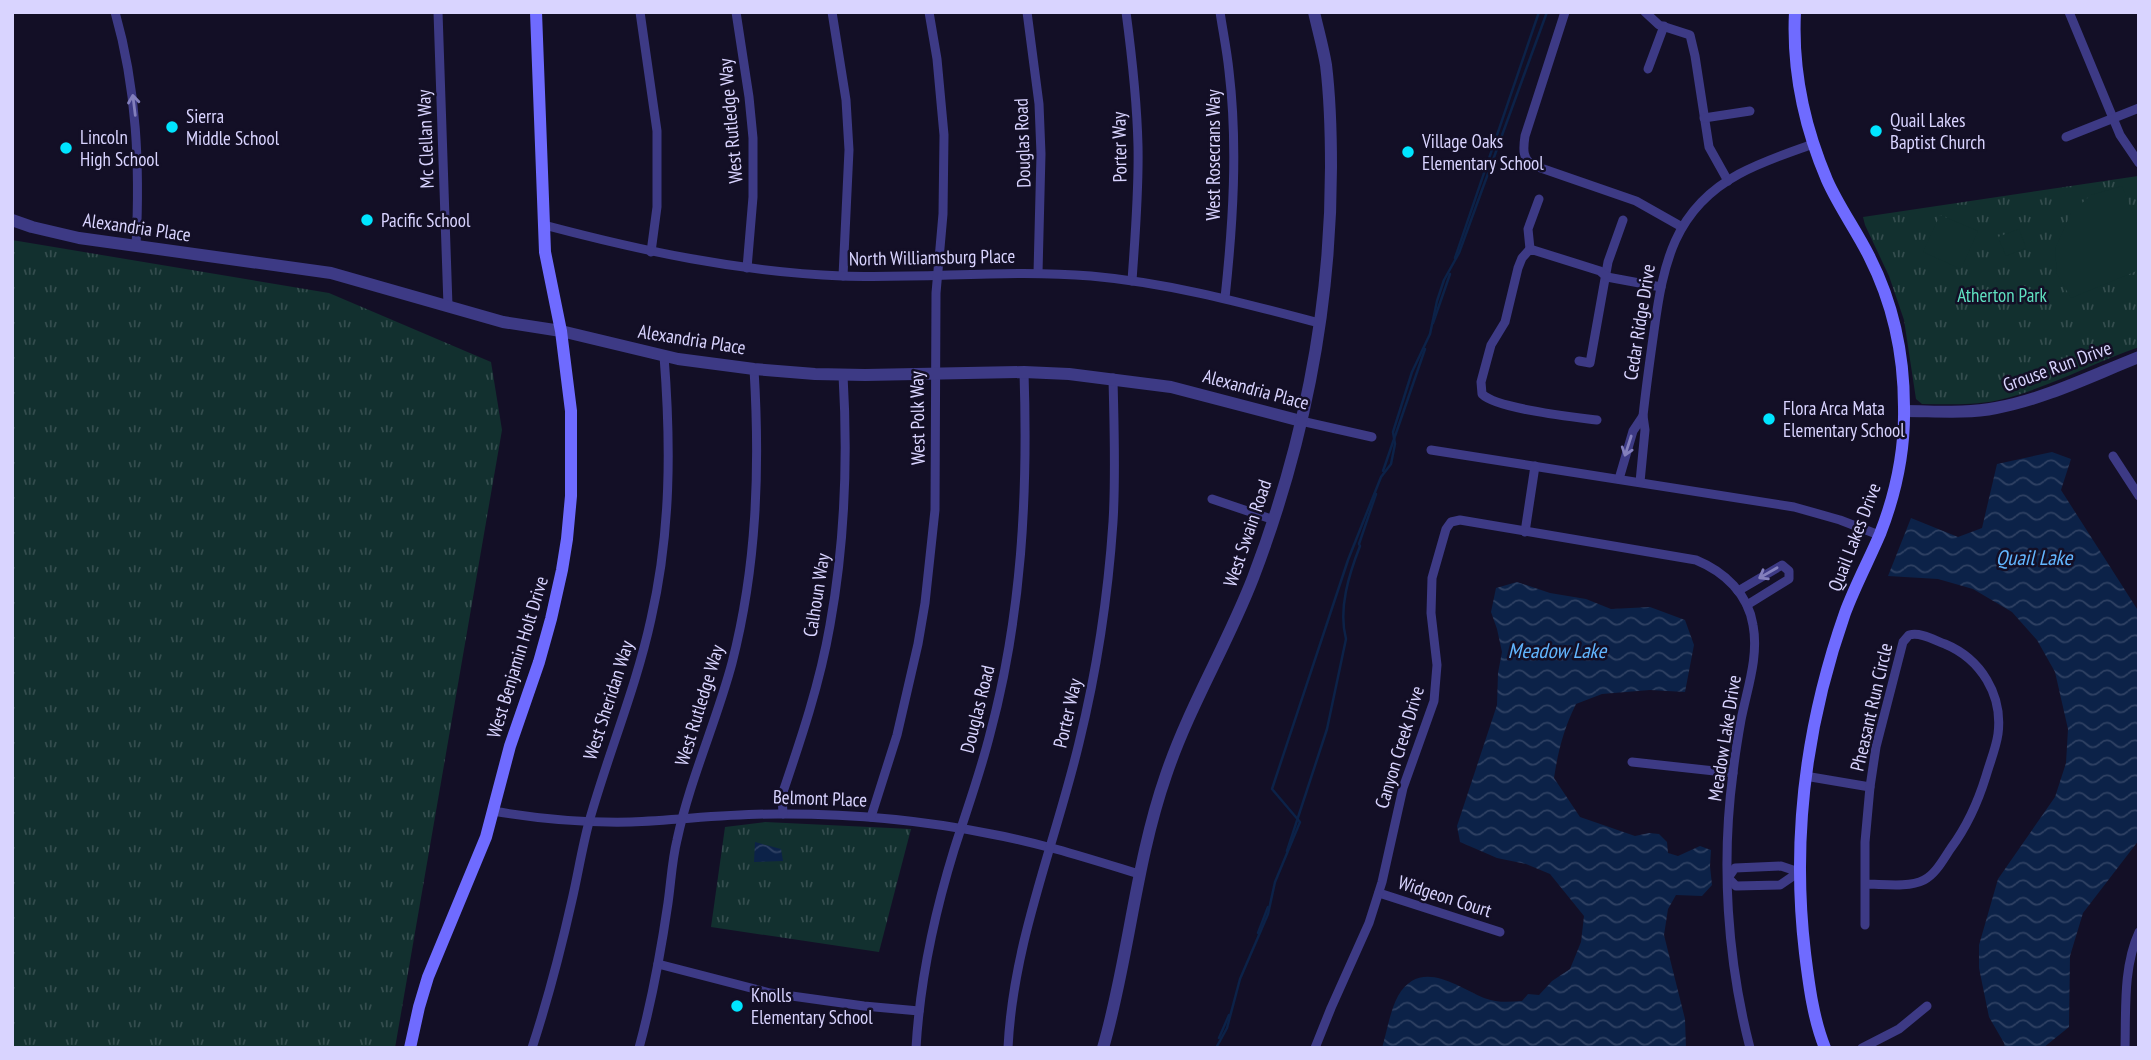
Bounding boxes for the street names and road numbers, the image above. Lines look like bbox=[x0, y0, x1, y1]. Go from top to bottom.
street label: West Rutledge Way bbox=[713, 57, 747, 184]
street label: Mc Clellan Way bbox=[411, 88, 439, 189]
street label: West Rosecrans Way bbox=[1201, 89, 1225, 221]
street label: Douglas Road bbox=[1008, 98, 1036, 188]
street label: Porter Way bbox=[1106, 111, 1132, 183]
street label: Alexandria Place bbox=[81, 208, 193, 246]
street label: North Williamsburg Place bbox=[849, 244, 1016, 270]
street label: Cedar Ridge Drive bbox=[1618, 262, 1660, 382]
street label: Alexandria Place bbox=[636, 319, 748, 359]
street label: Grouse Run Drive bbox=[2000, 335, 2115, 397]
street label: Alexandria Place bbox=[1200, 363, 1312, 415]
street label: West Polk Way bbox=[904, 370, 930, 465]
street label: West Swain Road bbox=[1218, 476, 1276, 590]
street label: Quail Lakes Drive bbox=[1822, 479, 1886, 595]
street label: Calhoun Way bbox=[798, 551, 835, 638]
street label: West Benjamin Holt Drive bbox=[481, 573, 553, 741]
street label: West Sheridan Way bbox=[577, 637, 639, 763]
street label: Pheasant Run Circle bbox=[1845, 640, 1897, 773]
street label: West Rutledge Way bbox=[669, 641, 729, 768]
street label: Douglas Road bbox=[955, 663, 999, 755]
street label: Meadow Lake Drive bbox=[1702, 673, 1746, 803]
street label: Porter Way bbox=[1047, 675, 1087, 750]
street label: Canyon Creek Drive bbox=[1369, 683, 1429, 811]
street label: Belmont Place bbox=[772, 784, 868, 812]
street label: Widgeon Court bbox=[1395, 870, 1496, 923]

